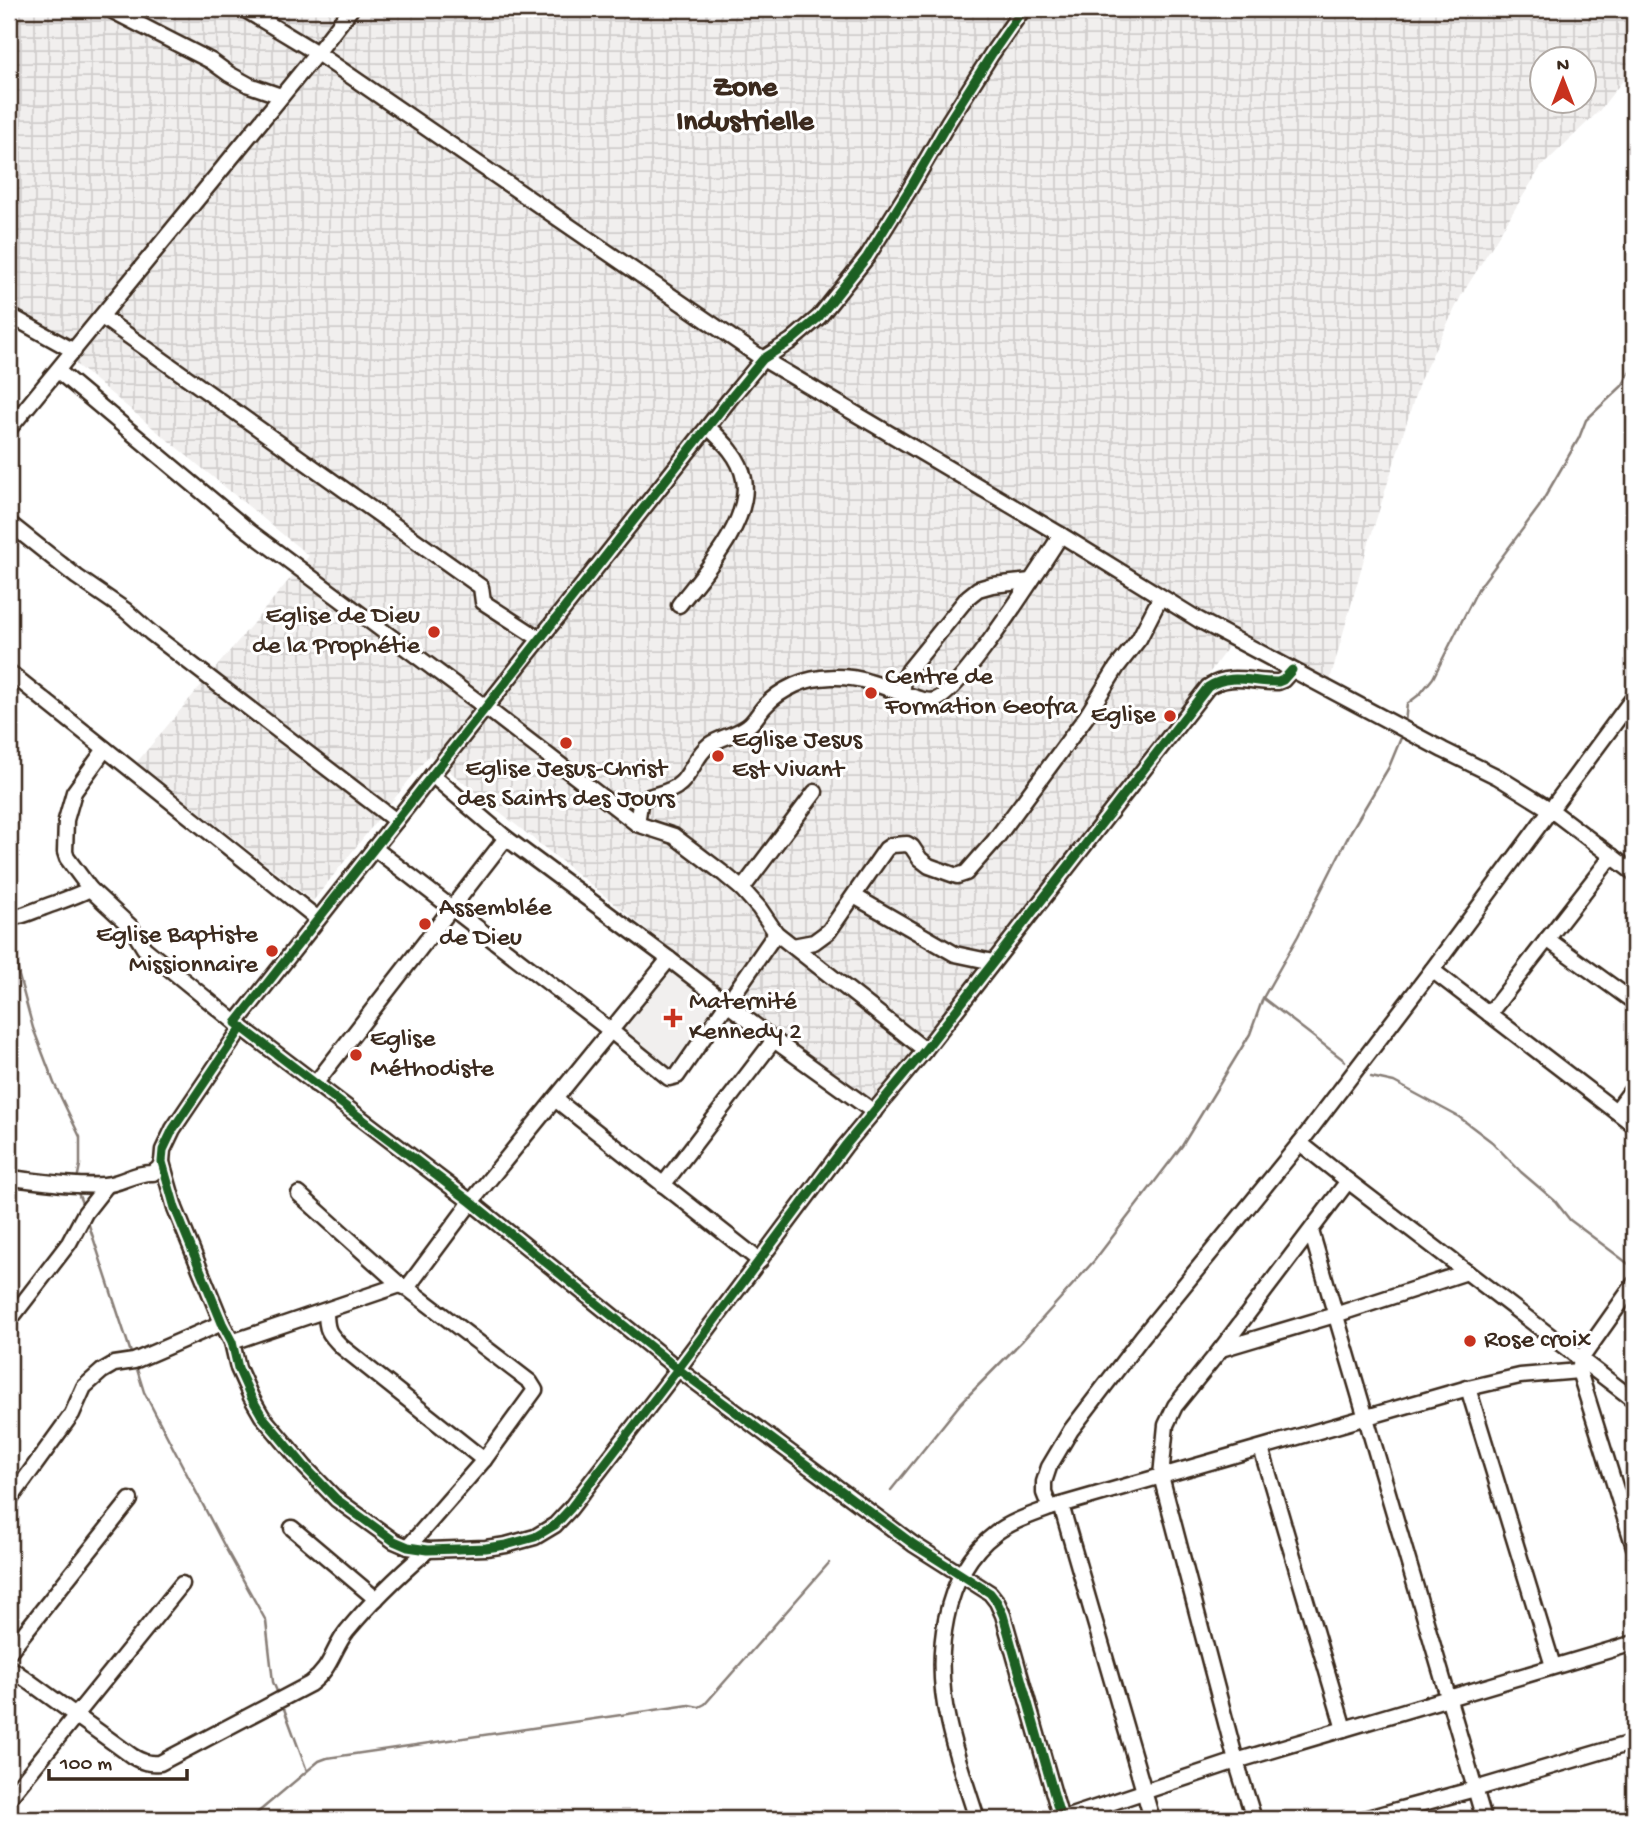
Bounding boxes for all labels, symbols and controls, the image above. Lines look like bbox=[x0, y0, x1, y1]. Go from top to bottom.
north arrow bbox=[1528, 46, 1598, 116]
text: N bbox=[1557, 55, 1569, 78]
district label: Zone Industrielle bbox=[676, 72, 815, 141]
place label: Eglise de Dieu de la Prophétie bbox=[252, 602, 421, 663]
marker: Eglise de Dieu de la Prophétie bbox=[426, 624, 442, 640]
place label: Centre de Formation Geofra bbox=[884, 663, 1079, 724]
marker: Centre de Formation Geofra bbox=[863, 685, 879, 701]
place label: Eglise bbox=[1091, 701, 1157, 732]
marker: Eglise bbox=[1162, 708, 1178, 724]
place label: Eglise Jesus Est Vivant bbox=[732, 726, 863, 787]
marker: Eglise Jesus-Christ des Saints des Jours bbox=[558, 735, 574, 751]
marker: Eglise Jesus Est Vivant bbox=[710, 748, 726, 764]
place label: Eglise Jesus-Christ des Saints des Jours bbox=[457, 755, 676, 816]
place label: Assemblée de Dieu bbox=[439, 894, 552, 955]
marker: Assemblée de Dieu bbox=[417, 916, 433, 932]
place label: Eglise Baptiste Missionnaire bbox=[96, 921, 259, 982]
marker: Eglise Baptiste Missionnaire bbox=[264, 943, 280, 959]
place label: Maternité Kennedy 2 bbox=[689, 988, 802, 1049]
marker: Maternité Kennedy 2 bbox=[663, 1008, 683, 1028]
place label: Eglise Méthodiste bbox=[370, 1025, 495, 1086]
marker: Eglise Méthodiste bbox=[348, 1047, 364, 1063]
place label: Rose croix bbox=[1484, 1326, 1591, 1357]
marker: Rose croix bbox=[1462, 1333, 1478, 1349]
scale bar bbox=[49, 1737, 187, 1781]
text: 100 m bbox=[59, 1753, 112, 1778]

